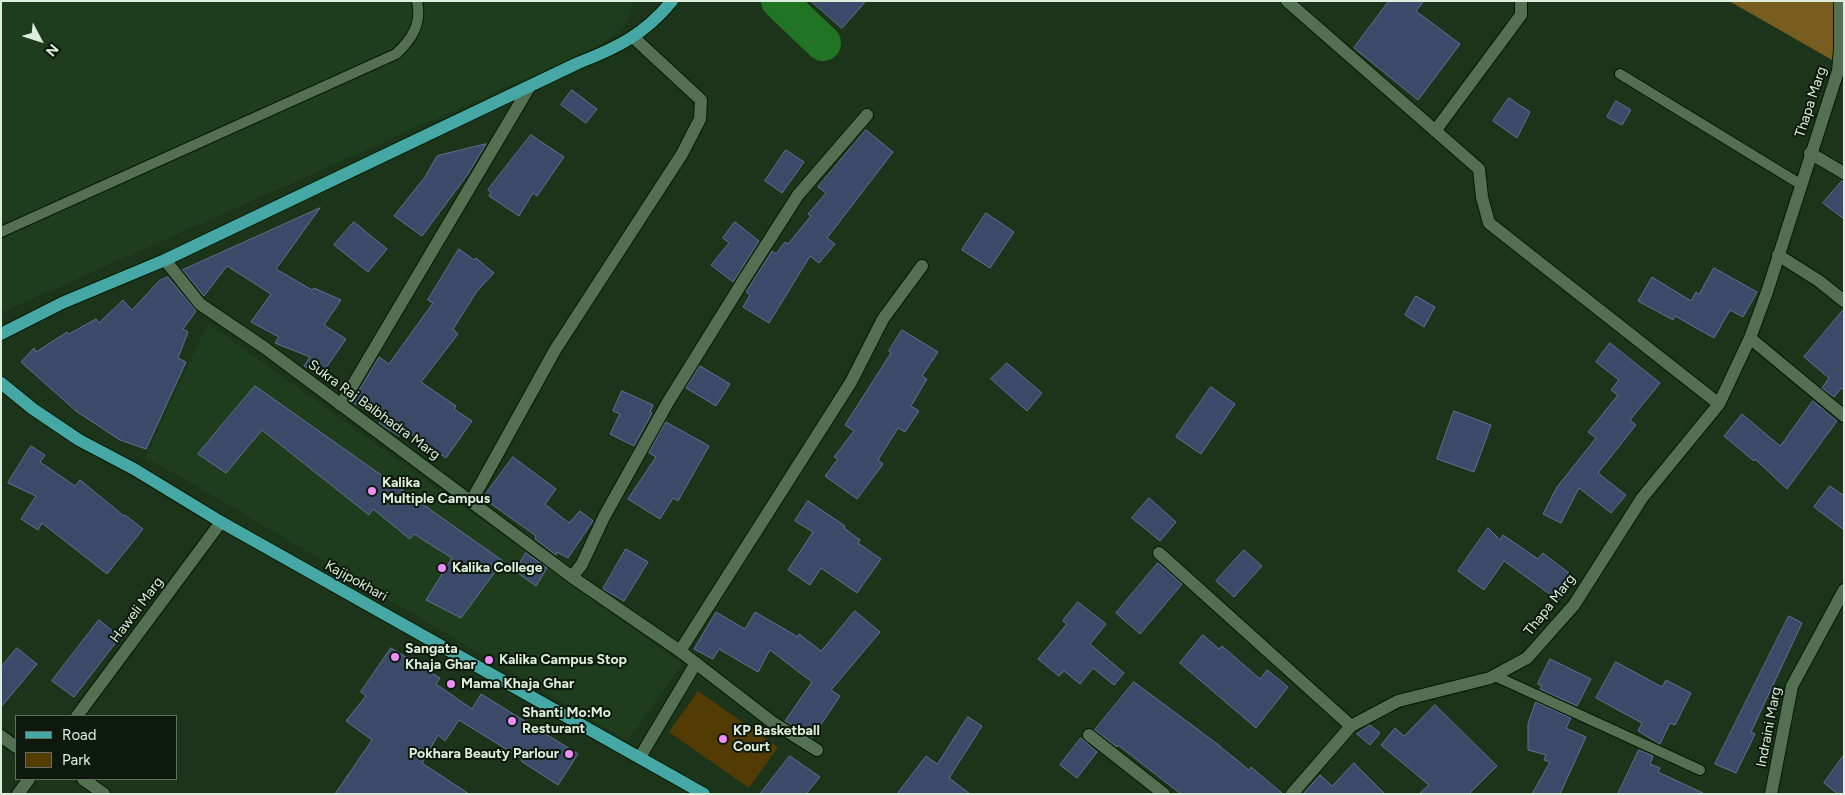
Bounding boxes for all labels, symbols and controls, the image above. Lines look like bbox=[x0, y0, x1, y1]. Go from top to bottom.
north arrow bbox=[15, 15, 65, 65]
text: N bbox=[42, 40, 62, 60]
street label: Thapa Marg bbox=[1792, 64, 1830, 140]
street label: Sukra Raj Balbhadra Marg bbox=[305, 356, 443, 464]
place label: Kalika Multiple Campus bbox=[382, 475, 490, 508]
marker: Kalika Multiple Campus bbox=[366, 485, 378, 497]
street label: Kajipokhari bbox=[322, 557, 390, 605]
place label: Kalika College bbox=[452, 560, 543, 576]
marker: Kalika College bbox=[436, 562, 448, 574]
street label: Thapa Marg bbox=[1521, 571, 1579, 639]
street label: Haweli Marg bbox=[107, 574, 167, 646]
place label: Sangata Khaja Ghar bbox=[405, 641, 476, 674]
marker: Sangata Khaja Ghar bbox=[389, 651, 401, 663]
place label: Kalika Campus Stop bbox=[499, 652, 627, 668]
marker: Kalika Campus Stop bbox=[483, 654, 495, 666]
place label: Mama Khaja Ghar bbox=[461, 676, 574, 692]
marker: Mama Khaja Ghar bbox=[445, 678, 457, 690]
street label: Indraini Marg bbox=[1753, 685, 1785, 769]
place label: Shanti Mo:Mo Resturant bbox=[522, 705, 611, 738]
legend bbox=[15, 715, 178, 780]
marker: Shanti Mo:Mo Resturant bbox=[506, 715, 518, 727]
place label: KP Basketball Court bbox=[733, 723, 820, 756]
text: Road bbox=[62, 726, 97, 744]
marker: KP Basketball Court bbox=[717, 733, 729, 745]
place label: Pokhara Beauty Parlour bbox=[409, 746, 559, 762]
marker: Pokhara Beauty Parlour bbox=[563, 748, 575, 760]
text: Park bbox=[62, 751, 91, 769]

